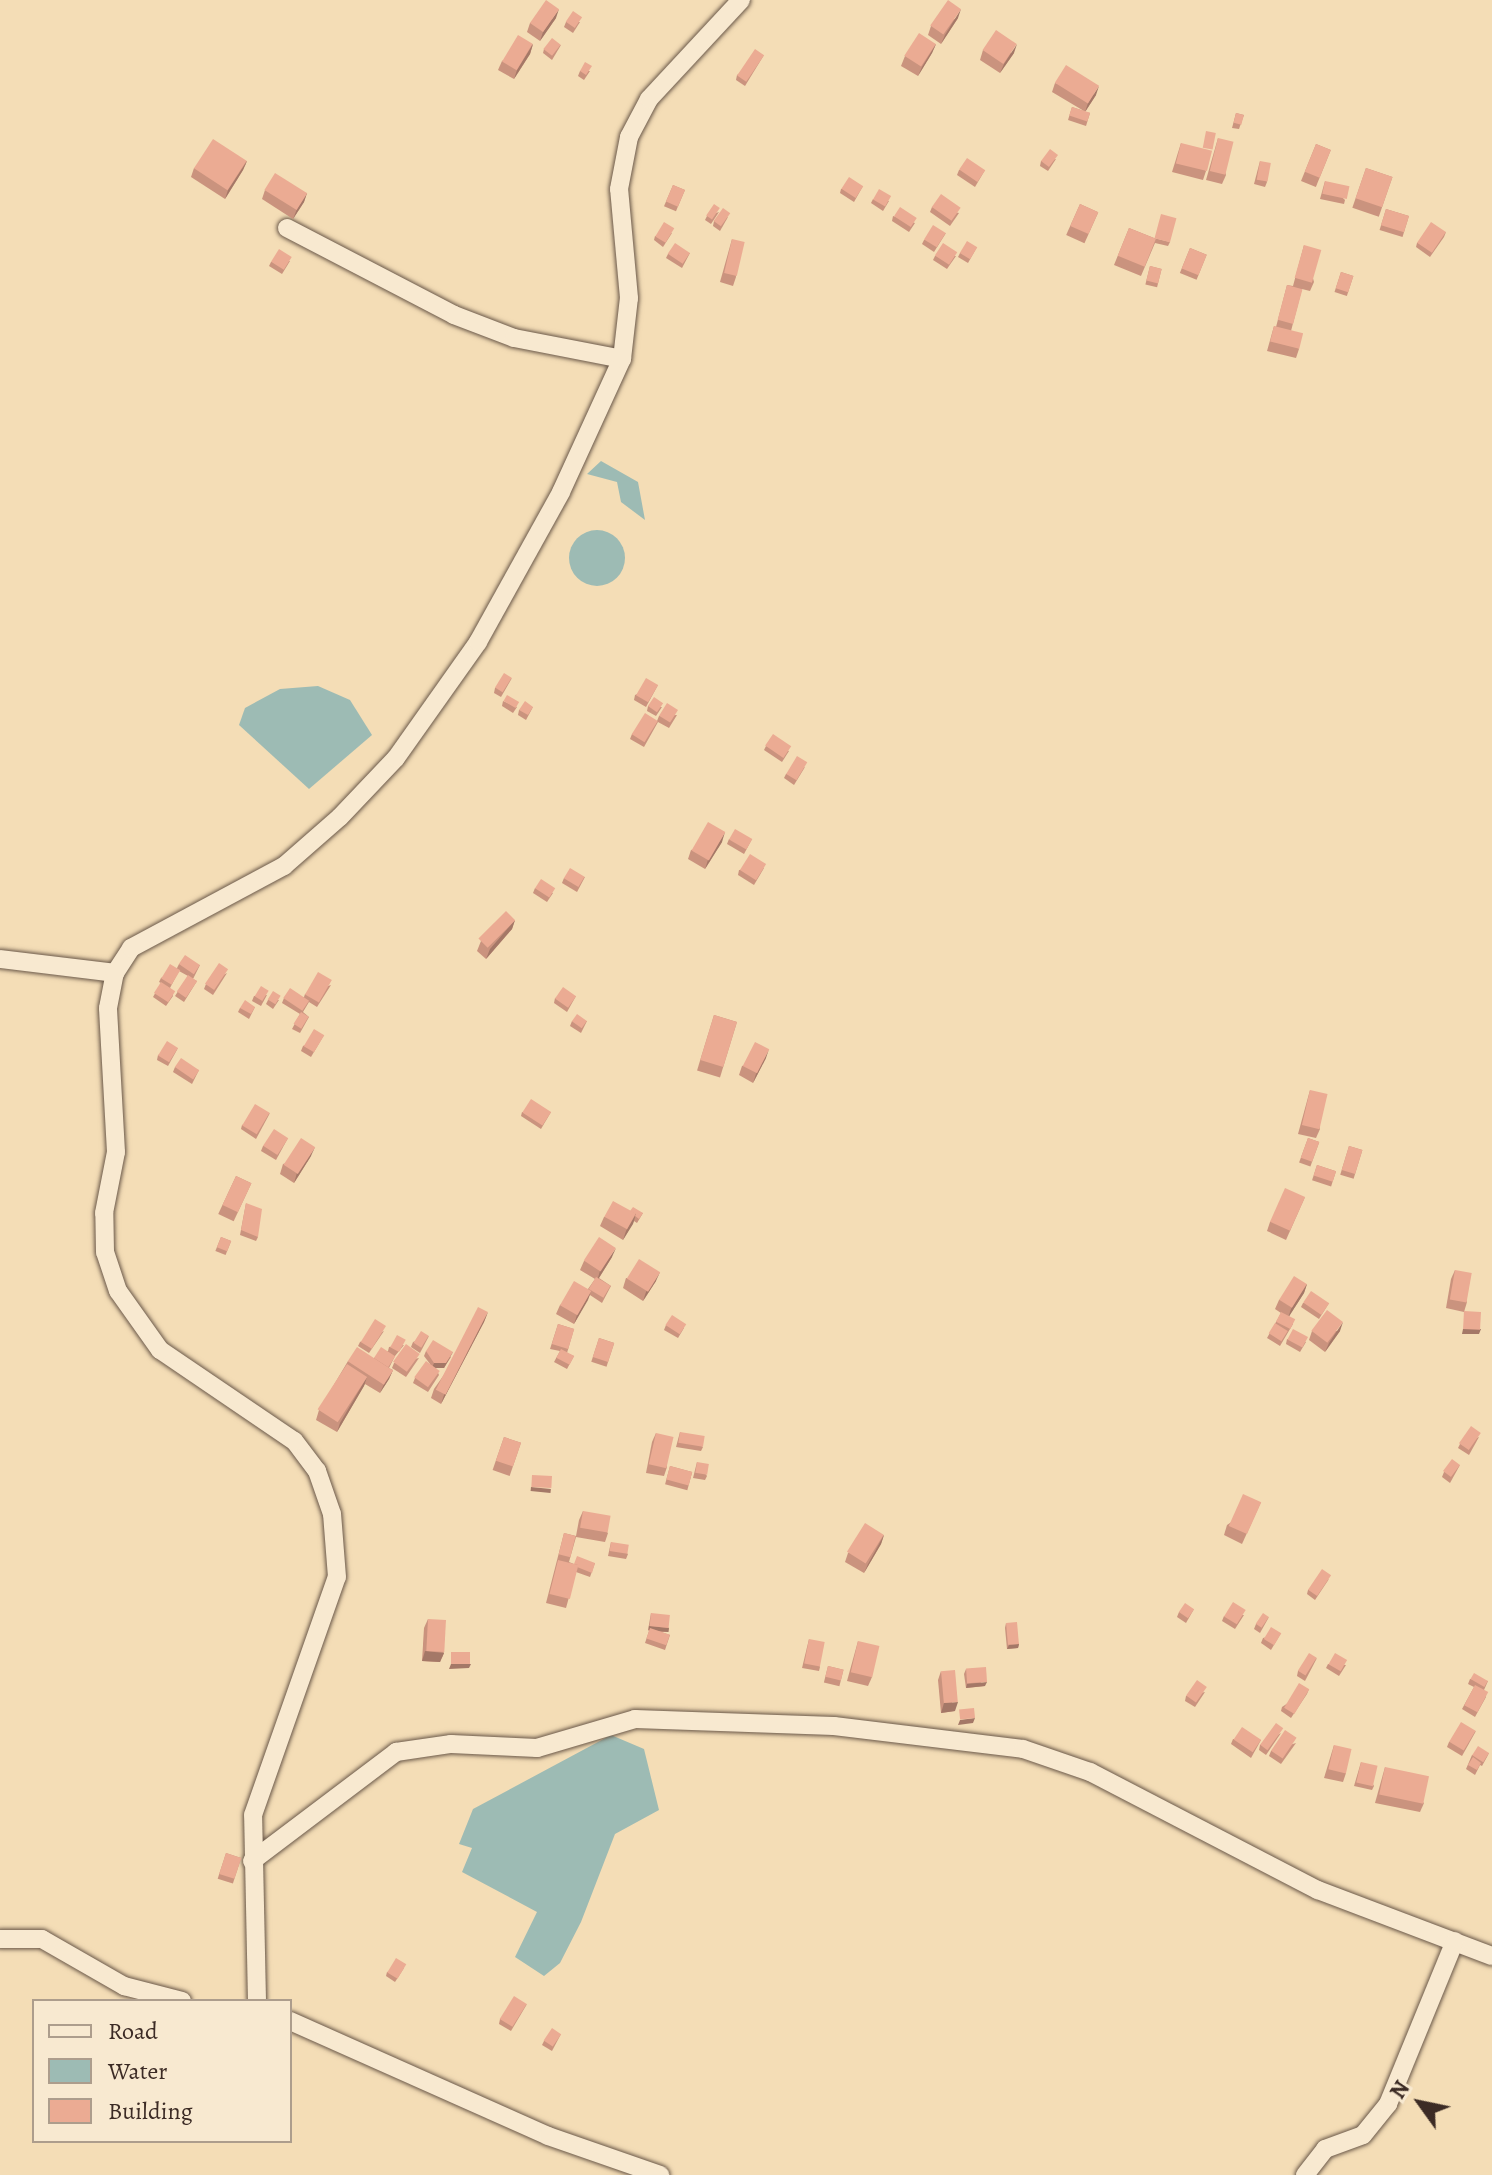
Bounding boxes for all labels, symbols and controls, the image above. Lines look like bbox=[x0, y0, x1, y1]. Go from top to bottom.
legend bbox=[32, 1999, 292, 2143]
text: Road bbox=[108, 2015, 158, 2047]
text: Water bbox=[108, 2055, 168, 2087]
north arrow bbox=[1380, 2063, 1460, 2143]
text: N bbox=[1383, 2075, 1417, 2105]
text: Building bbox=[108, 2095, 193, 2127]

